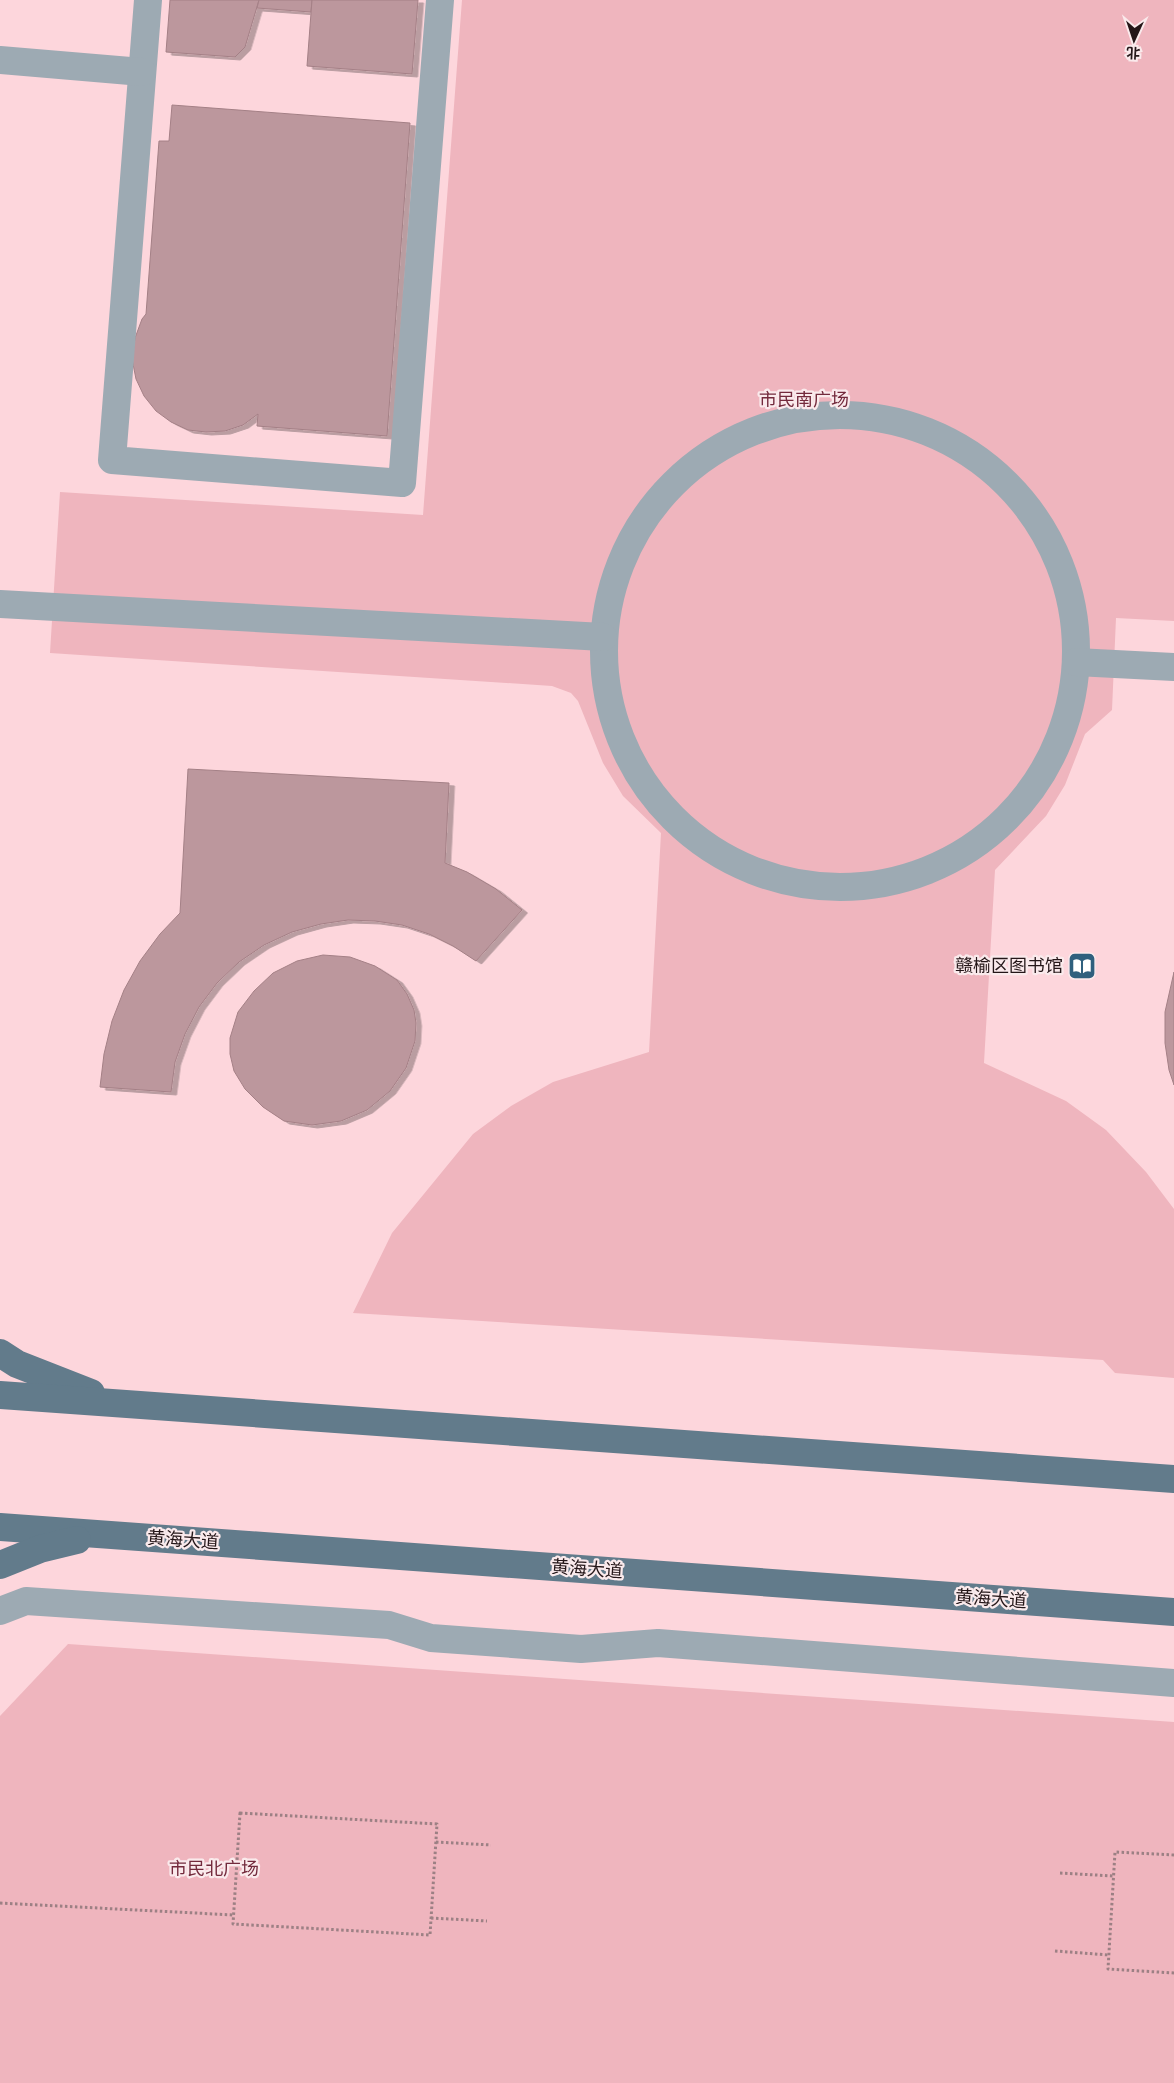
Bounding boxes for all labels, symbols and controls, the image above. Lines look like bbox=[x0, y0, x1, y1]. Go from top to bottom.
north arrow bbox=[1109, 15, 1159, 65]
text: 北 bbox=[1126, 44, 1141, 61]
park label: 市民南广场 bbox=[759, 390, 849, 411]
library icon: 赣榆区图书馆 bbox=[1067, 951, 1097, 981]
place label: 赣榆区图书馆 bbox=[955, 956, 1063, 977]
street label: 黄海大道 bbox=[146, 1528, 220, 1553]
street label: 黄海大道 bbox=[550, 1557, 624, 1582]
street label: 黄海大道 bbox=[954, 1587, 1028, 1612]
park label: 市民北广场 bbox=[169, 1859, 259, 1880]

